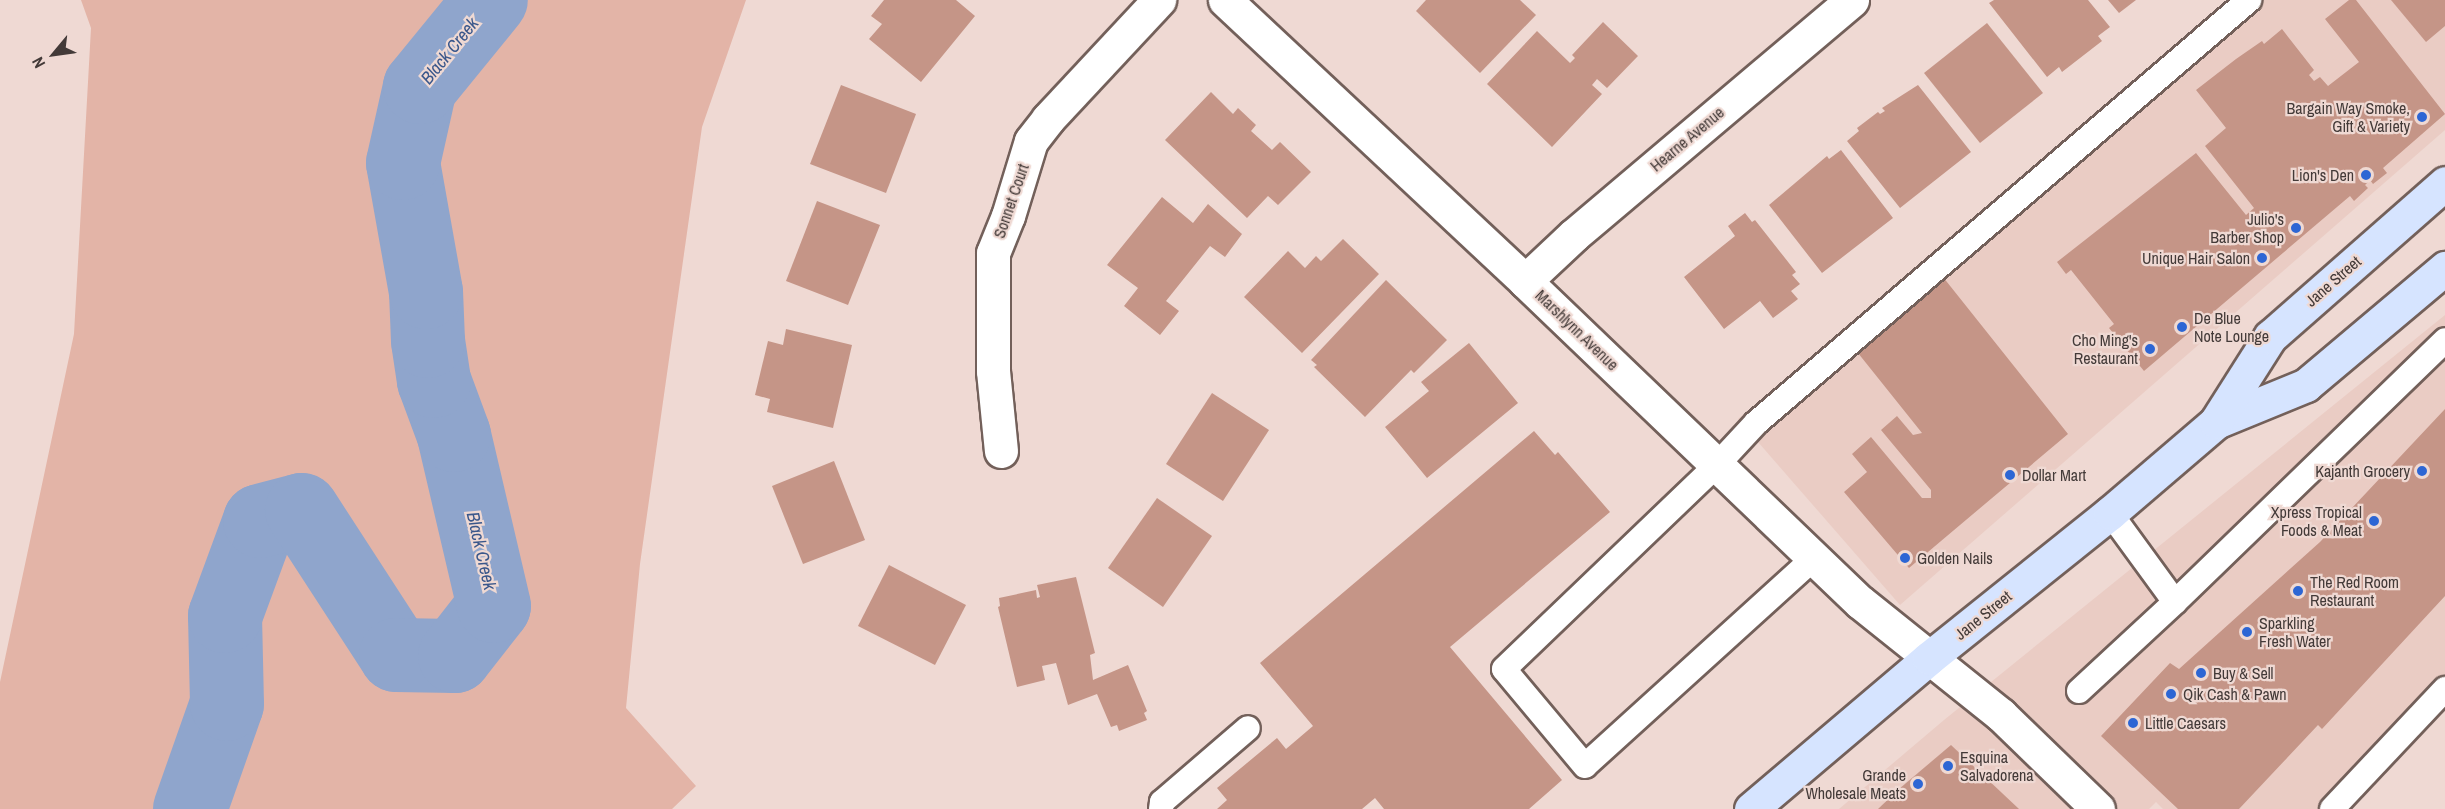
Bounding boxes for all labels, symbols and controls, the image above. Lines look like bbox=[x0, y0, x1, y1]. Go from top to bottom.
water label: Black Creek bbox=[417, 13, 483, 89]
north arrow bbox=[24, 24, 84, 84]
text: N bbox=[26, 53, 50, 72]
place label: Bargain Way Smoke, Gift & Variety bbox=[2287, 98, 2410, 136]
street label: Hearne Avenue bbox=[1646, 102, 1728, 176]
marker: Bargain Way Smoke, Gift & Variety bbox=[2415, 110, 2429, 124]
street label: Sonnet Court bbox=[989, 161, 1033, 241]
place label: Lion's Den bbox=[2292, 165, 2354, 185]
marker: Lion's Den bbox=[2359, 168, 2373, 182]
place label: Julio's Barber Shop bbox=[2210, 209, 2284, 247]
marker: Julio's Barber Shop bbox=[2289, 221, 2303, 235]
place label: Unique Hair Salon bbox=[2142, 248, 2250, 268]
marker: Unique Hair Salon bbox=[2255, 251, 2269, 265]
street label: Jane Street bbox=[2301, 252, 2365, 310]
street label: Marshlynn Avenue bbox=[1531, 285, 1623, 375]
place label: De Blue Note Lounge bbox=[2194, 308, 2269, 346]
marker: De Blue Note Lounge bbox=[2175, 320, 2189, 334]
place label: Cho Ming's Restaurant bbox=[2072, 330, 2138, 368]
marker: Cho Ming's Restaurant bbox=[2143, 342, 2157, 356]
place label: Kajanth Grocery bbox=[2315, 461, 2410, 481]
marker: Kajanth Grocery bbox=[2415, 464, 2429, 478]
place label: Dollar Mart bbox=[2022, 465, 2086, 485]
marker: Dollar Mart bbox=[2003, 468, 2017, 482]
place label: Xpress Tropical Foods & Meat bbox=[2271, 502, 2362, 540]
water label: Black Creek bbox=[462, 510, 500, 592]
marker: Xpress Tropical Foods & Meat bbox=[2367, 514, 2381, 528]
place label: Golden Nails bbox=[1917, 548, 1993, 568]
marker: Golden Nails bbox=[1898, 551, 1912, 565]
place label: The Red Room Restaurant bbox=[2310, 572, 2399, 610]
marker: The Red Room Restaurant bbox=[2291, 584, 2305, 598]
street label: Jane Street bbox=[1951, 586, 2015, 644]
place label: Sparkling Fresh Water bbox=[2259, 613, 2331, 651]
marker: Sparkling Fresh Water bbox=[2240, 625, 2254, 639]
place label: Buy & Sell bbox=[2213, 663, 2274, 683]
marker: Buy & Sell bbox=[2194, 666, 2208, 680]
place label: Qik Cash & Pawn bbox=[2183, 684, 2287, 704]
marker: Qik Cash & Pawn bbox=[2164, 687, 2178, 701]
place label: Little Caesars bbox=[2145, 713, 2226, 733]
marker: Little Caesars bbox=[2126, 716, 2140, 730]
place label: Esquina Salvadorena bbox=[1960, 747, 2034, 785]
marker: Esquina Salvadorena bbox=[1941, 759, 1955, 773]
place label: Grande Wholesale Meats bbox=[1805, 765, 1906, 803]
marker: Grande Wholesale Meats bbox=[1911, 777, 1925, 791]

